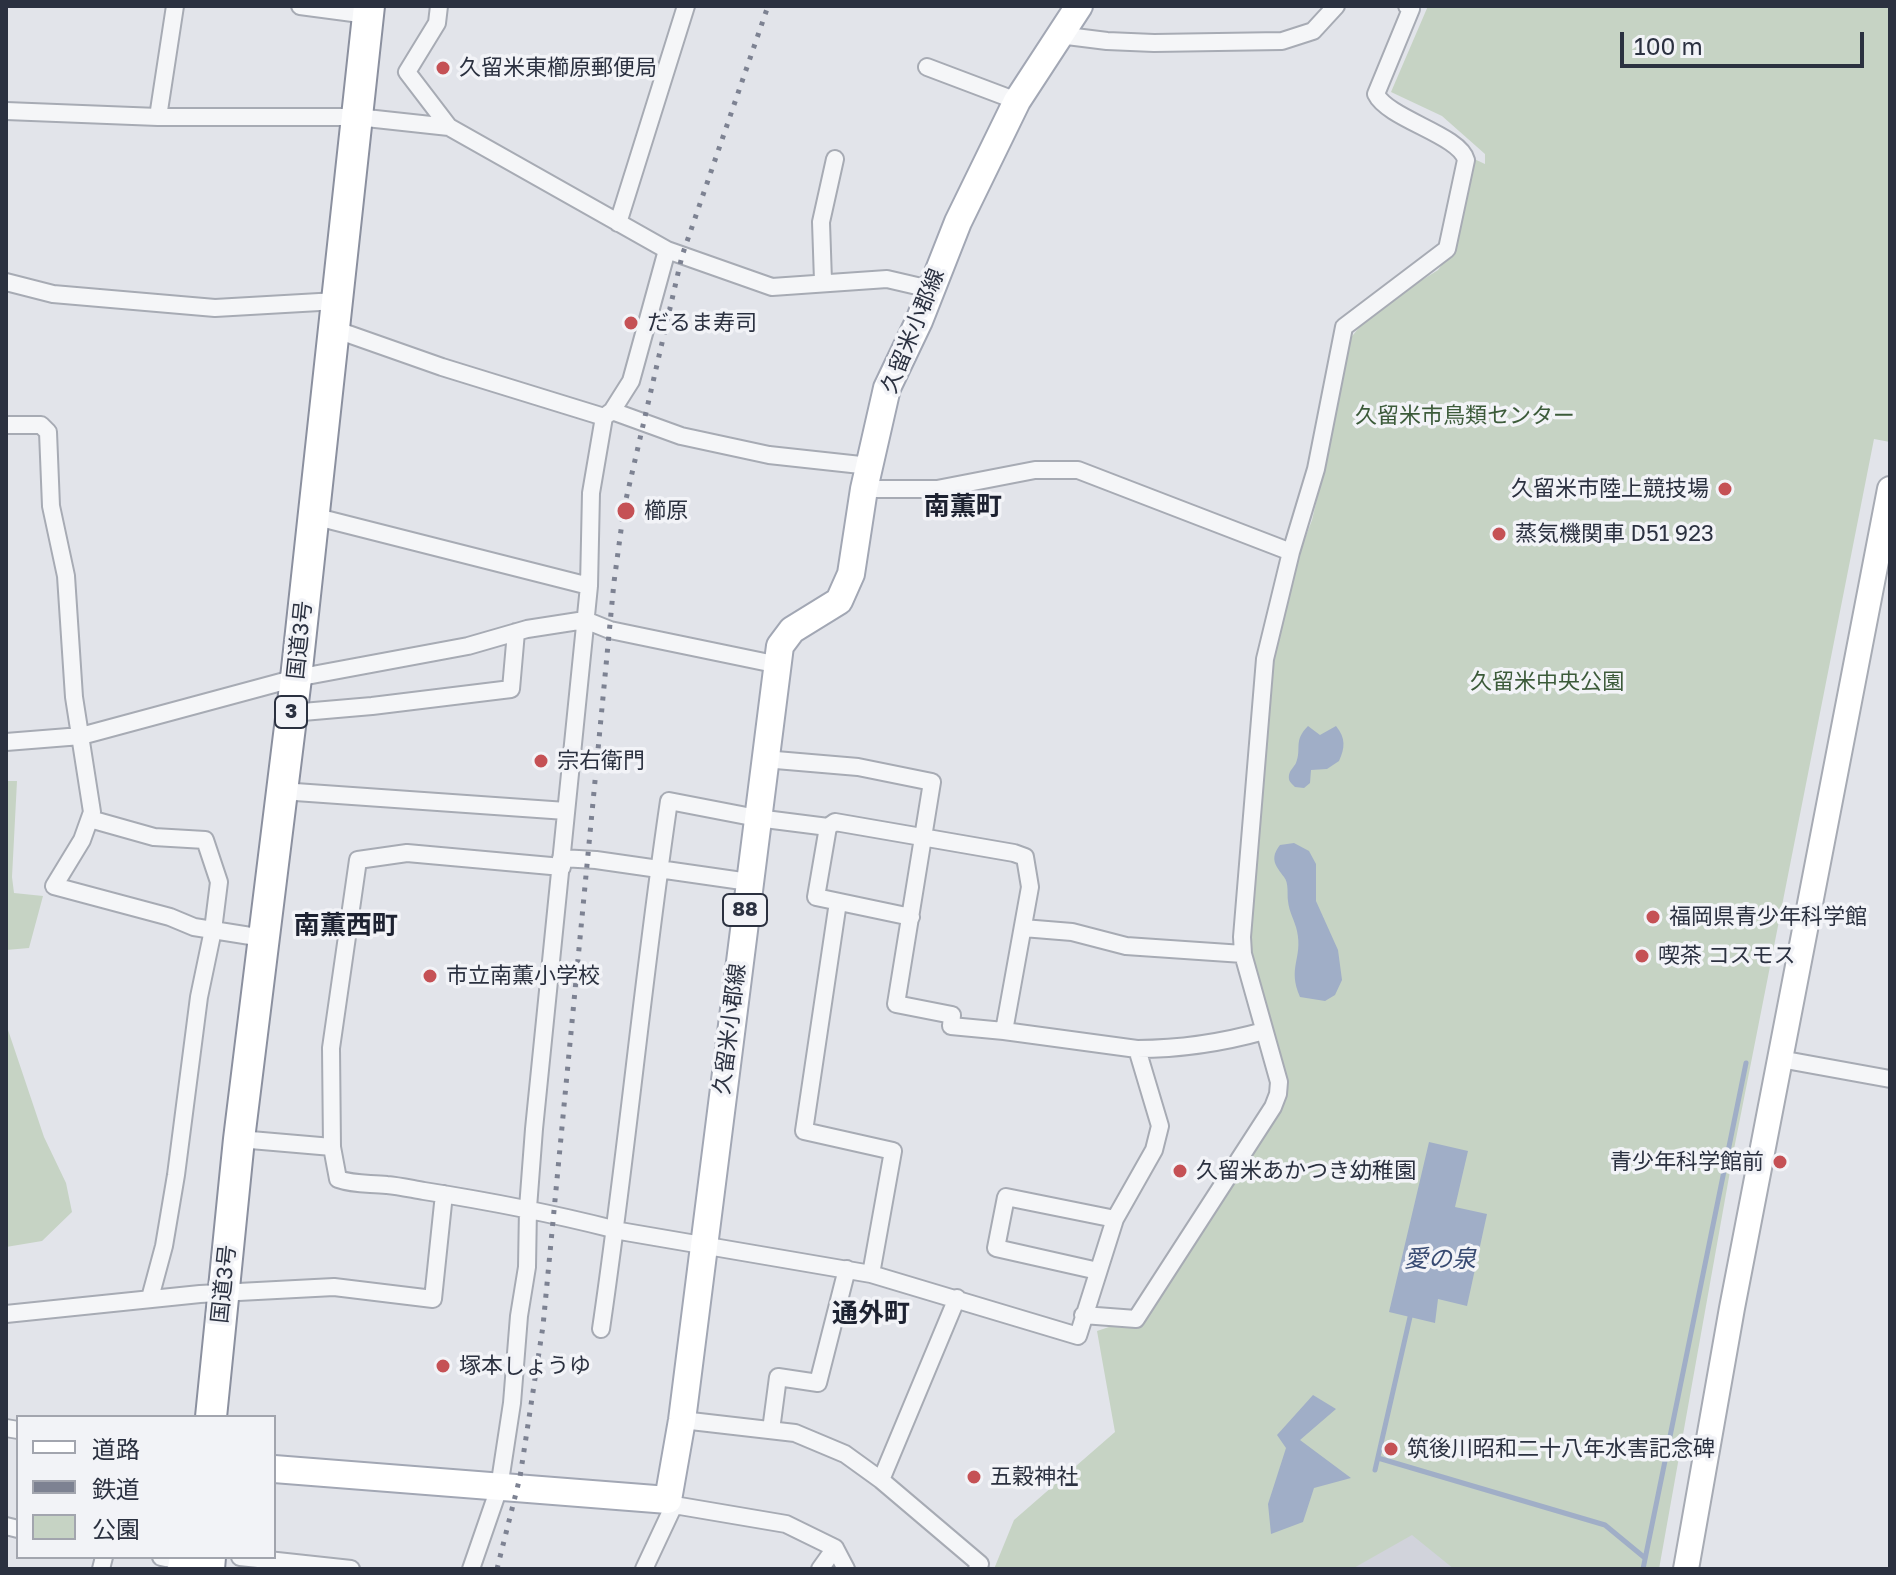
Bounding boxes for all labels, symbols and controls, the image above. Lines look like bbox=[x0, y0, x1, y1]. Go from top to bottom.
scale bar bbox=[1624, 16, 1868, 66]
text: 100 m bbox=[1634, 31, 1703, 60]
place label: 久留米東櫛原郵便局 bbox=[459, 55, 657, 81]
marker: 久留米東櫛原郵便局 bbox=[434, 59, 452, 77]
street label: 久留米小郡線 bbox=[876, 265, 950, 397]
place label: だるま寿司 bbox=[647, 310, 757, 336]
marker: だるま寿司 bbox=[622, 314, 640, 332]
park label: 久留米市鳥類センター bbox=[1355, 403, 1575, 429]
place label: 久留米市陸上競技場 bbox=[1511, 476, 1709, 502]
marker: 久留米市陸上競技場 bbox=[1716, 480, 1734, 498]
district label: 南薫町 bbox=[924, 491, 1002, 523]
place label: 櫛原 bbox=[644, 498, 688, 524]
marker: 櫛原 bbox=[615, 500, 637, 522]
place label: 蒸気機関車 D51 923 bbox=[1515, 521, 1714, 547]
marker: 蒸気機関車 D51 923 bbox=[1490, 525, 1508, 543]
street label: 国道3号 bbox=[283, 599, 317, 681]
park label: 久留米中央公園 bbox=[1470, 669, 1624, 695]
road number: 3 bbox=[275, 696, 307, 728]
place label: 宗右衛門 bbox=[557, 748, 645, 774]
marker: 宗右衛門 bbox=[532, 752, 550, 770]
road number: 88 bbox=[723, 894, 767, 926]
place label: 福岡県青少年科学館 bbox=[1669, 904, 1867, 930]
marker: 福岡県青少年科学館 bbox=[1644, 908, 1662, 926]
district label: 南薫西町 bbox=[294, 910, 398, 942]
place label: 喫茶 コスモス bbox=[1658, 943, 1795, 969]
marker: 喫茶 コスモス bbox=[1633, 947, 1651, 965]
street label: 久留米小郡線 bbox=[709, 962, 751, 1096]
place label: 市立南薫小学校 bbox=[446, 963, 600, 989]
marker: 市立南薫小学校 bbox=[421, 967, 439, 985]
place label: 青少年科学館前 bbox=[1610, 1149, 1764, 1175]
marker: 青少年科学館前 bbox=[1771, 1153, 1789, 1171]
place label: 久留米あかつき幼稚園 bbox=[1196, 1158, 1416, 1184]
marker: 久留米あかつき幼稚園 bbox=[1171, 1162, 1189, 1180]
street label: 国道3号 bbox=[207, 1243, 241, 1325]
water label: 愛の泉 bbox=[1404, 1245, 1476, 1273]
district label: 通外町 bbox=[832, 1298, 910, 1330]
place label: 塚本しょうゆ bbox=[459, 1353, 591, 1379]
marker: 塚本しょうゆ bbox=[434, 1357, 452, 1375]
legend bbox=[16, 1415, 276, 1559]
text: 道路 bbox=[92, 1434, 140, 1463]
place label: 筑後川昭和二十八年水害記念碑 bbox=[1407, 1436, 1715, 1462]
marker: 筑後川昭和二十八年水害記念碑 bbox=[1382, 1440, 1400, 1458]
place label: 五穀神社 bbox=[990, 1464, 1078, 1490]
marker: 五穀神社 bbox=[965, 1468, 983, 1486]
text: 鉄道 bbox=[92, 1474, 140, 1503]
text: 公園 bbox=[92, 1514, 140, 1543]

